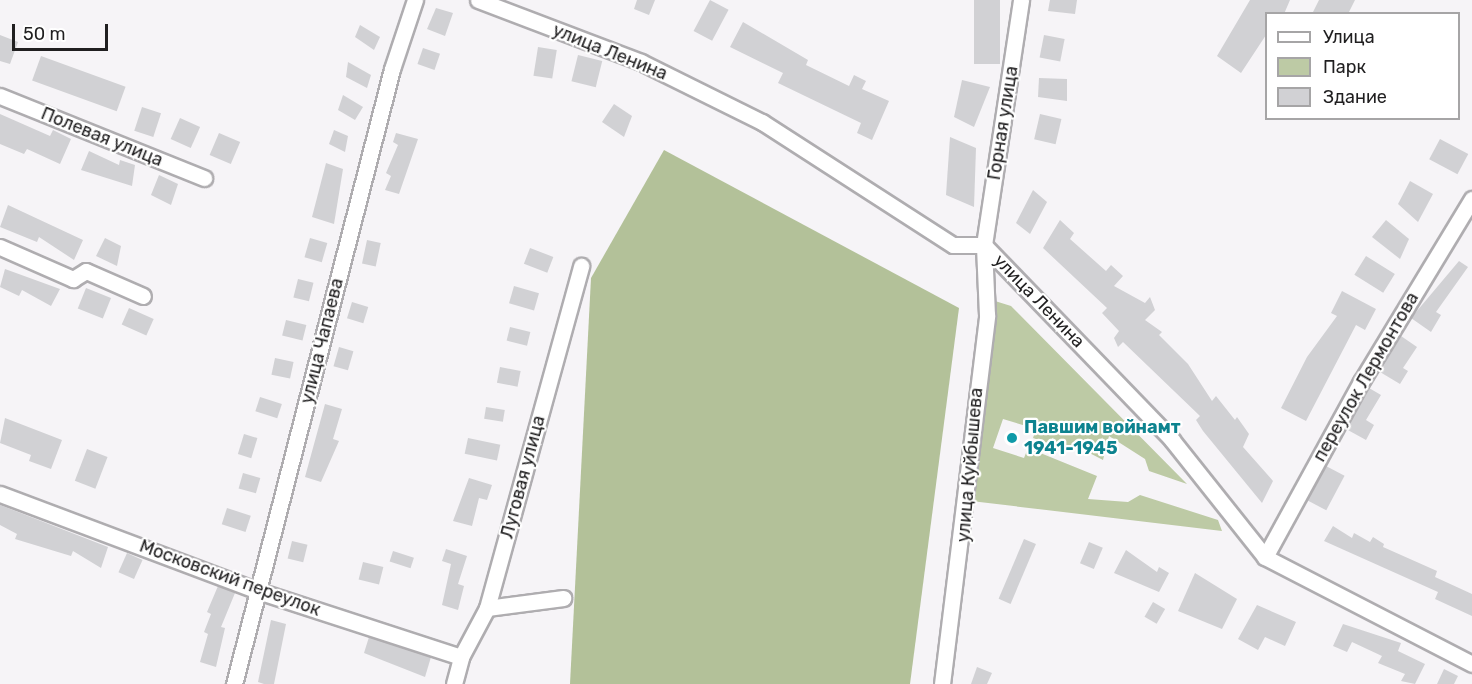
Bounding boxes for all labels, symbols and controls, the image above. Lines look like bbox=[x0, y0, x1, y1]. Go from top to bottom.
scale bar bbox=[15, 12, 111, 50]
legend bbox=[1265, 12, 1460, 120]
street label: улица Ленина bbox=[550, 19, 670, 85]
text: 50 m bbox=[23, 23, 66, 45]
text: Улица bbox=[1323, 26, 1375, 48]
text: Парк bbox=[1323, 56, 1366, 78]
street label: Горная улица bbox=[983, 64, 1023, 182]
text: Здание bbox=[1323, 86, 1387, 108]
street label: Полевая улица bbox=[38, 103, 166, 171]
street label: улица Ленина bbox=[989, 250, 1089, 352]
street label: улица Чапаева bbox=[296, 276, 348, 406]
street label: переулок Лермонтова bbox=[1309, 288, 1423, 466]
street label: улица Куйбышева bbox=[952, 387, 988, 543]
street label: Луговая улица bbox=[496, 413, 550, 541]
place label: Павшим войнамт 1941-1945 bbox=[1024, 417, 1181, 460]
marker: Павшим войнамт 1941-1945 bbox=[1005, 431, 1019, 445]
street label: Московский переулок bbox=[137, 535, 323, 621]

